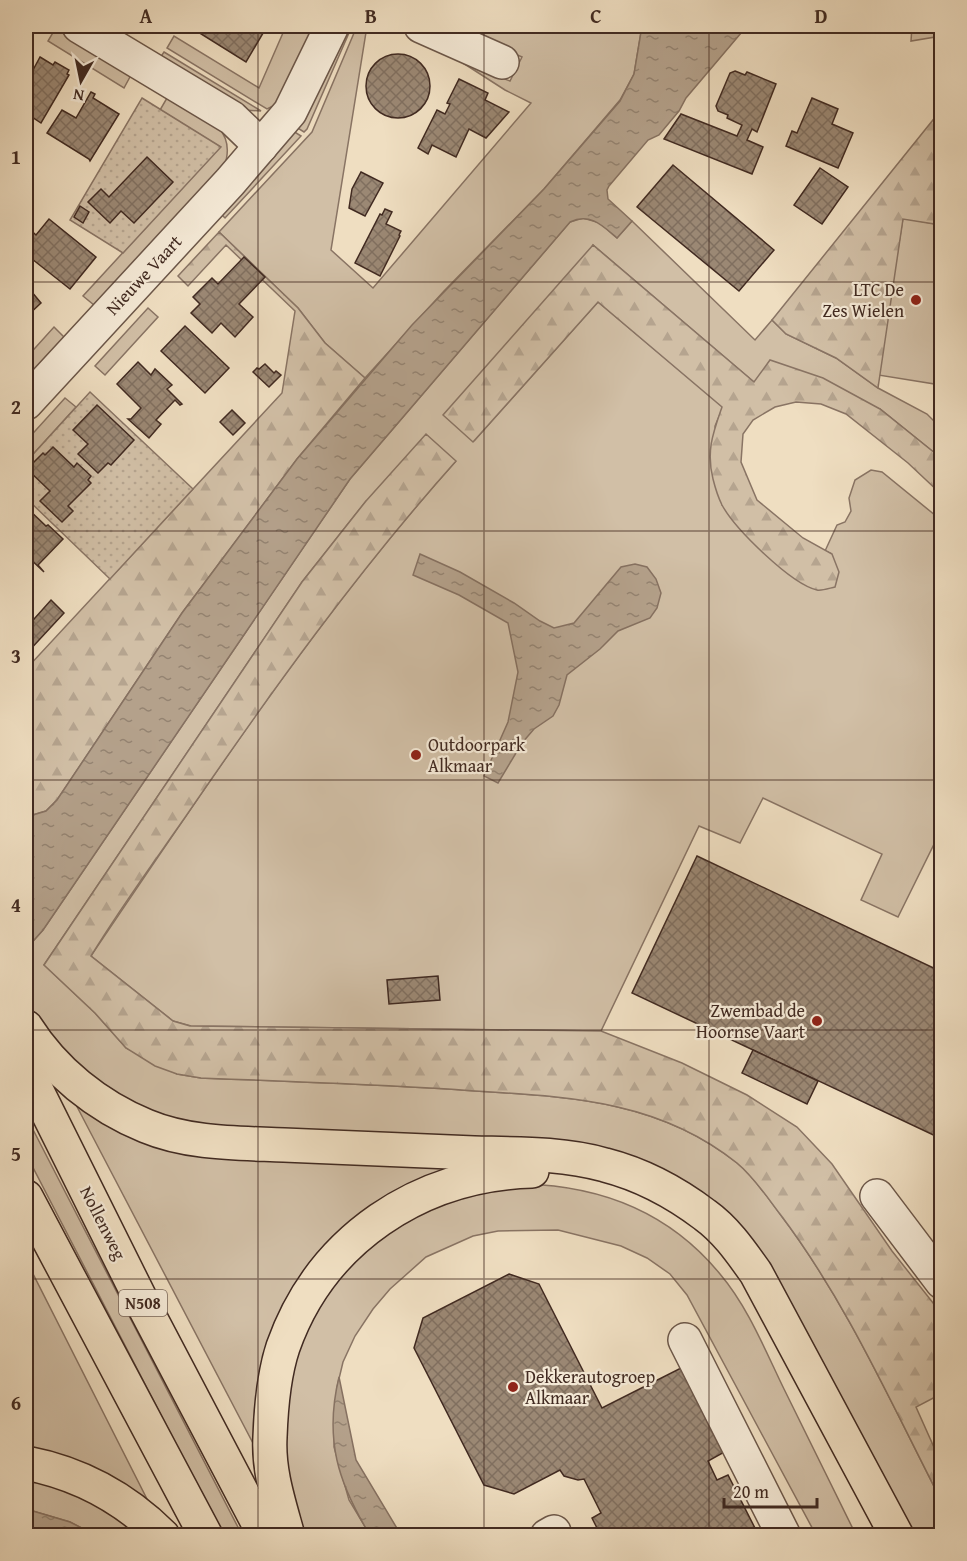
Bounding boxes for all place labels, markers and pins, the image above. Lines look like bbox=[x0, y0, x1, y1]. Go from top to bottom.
place label: LTC De Zes Wielen bbox=[822, 276, 904, 324]
marker: LTC De Zes Wielen bbox=[909, 293, 923, 307]
place label: Outdoorpark Alkmaar bbox=[428, 731, 526, 779]
marker: Outdoorpark Alkmaar bbox=[409, 748, 423, 762]
place label: Zwembad de Hoornse Vaart bbox=[696, 997, 806, 1045]
marker: Zwembad de Hoornse Vaart bbox=[810, 1014, 824, 1028]
place label: Dekkerautogroep Alkmaar bbox=[525, 1363, 656, 1411]
marker: Dekkerautogroep Alkmaar bbox=[506, 1380, 520, 1394]

